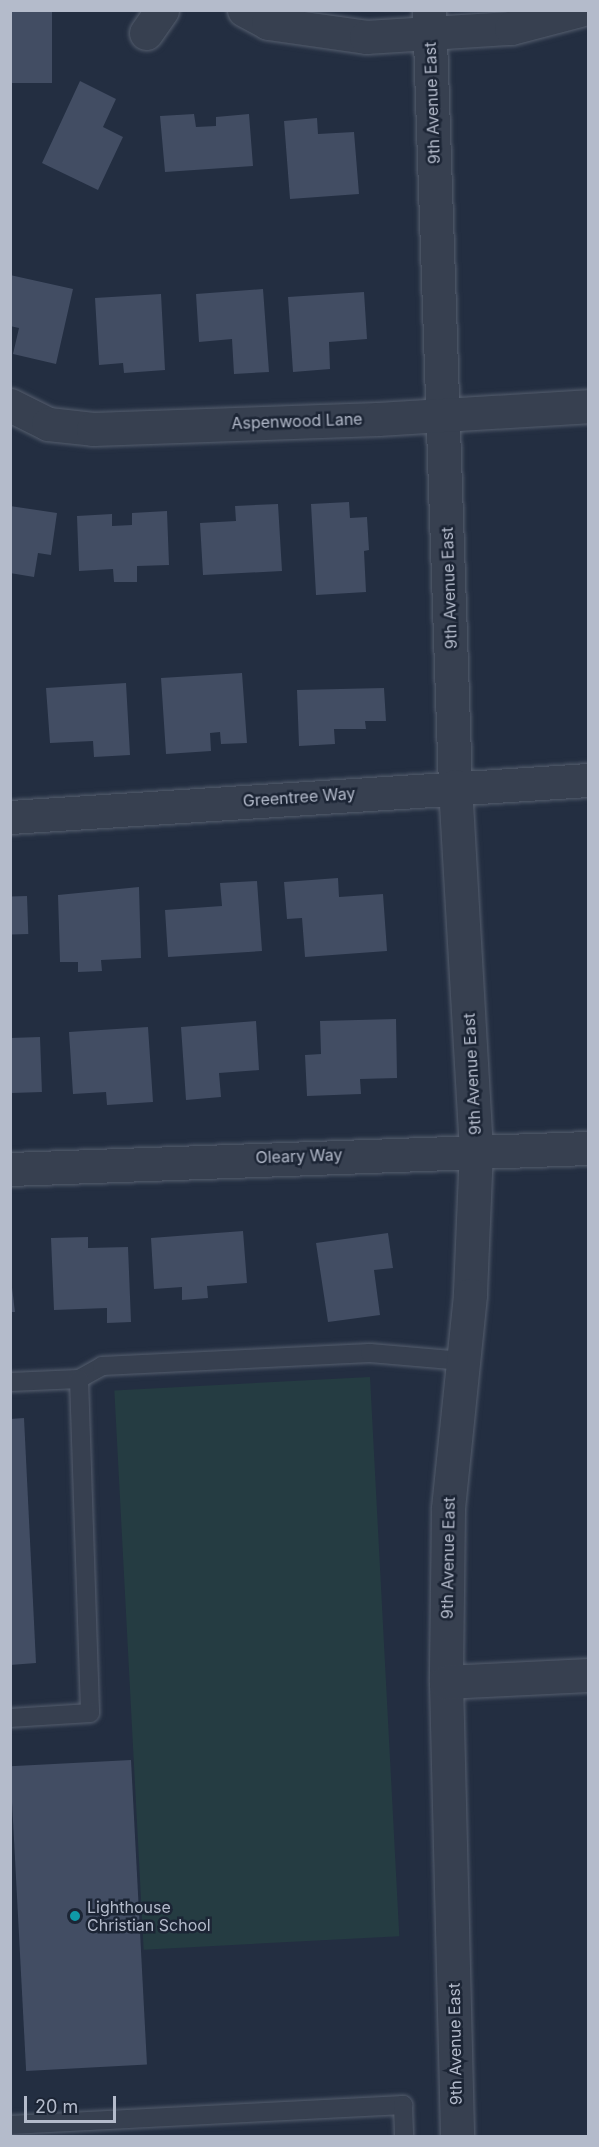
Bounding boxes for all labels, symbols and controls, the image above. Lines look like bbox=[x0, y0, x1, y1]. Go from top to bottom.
street label: 9th Avenue East bbox=[420, 42, 444, 164]
street label: Aspenwood Lane bbox=[231, 409, 363, 433]
street label: 9th Avenue East bbox=[437, 527, 461, 649]
street label: Greentree Way bbox=[242, 783, 356, 811]
street label: 9th Avenue East bbox=[459, 1012, 485, 1136]
street label: Oleary Way bbox=[255, 1145, 343, 1167]
street label: 9th Avenue East bbox=[437, 1497, 459, 1619]
place label: Lighthouse Christian School bbox=[87, 1897, 211, 1935]
marker: Lighthouse Christian School bbox=[68, 1909, 82, 1923]
street label: 9th Avenue East bbox=[444, 1983, 466, 2105]
scale bar bbox=[27, 2084, 118, 2122]
text: 20 m bbox=[35, 2096, 78, 2117]

